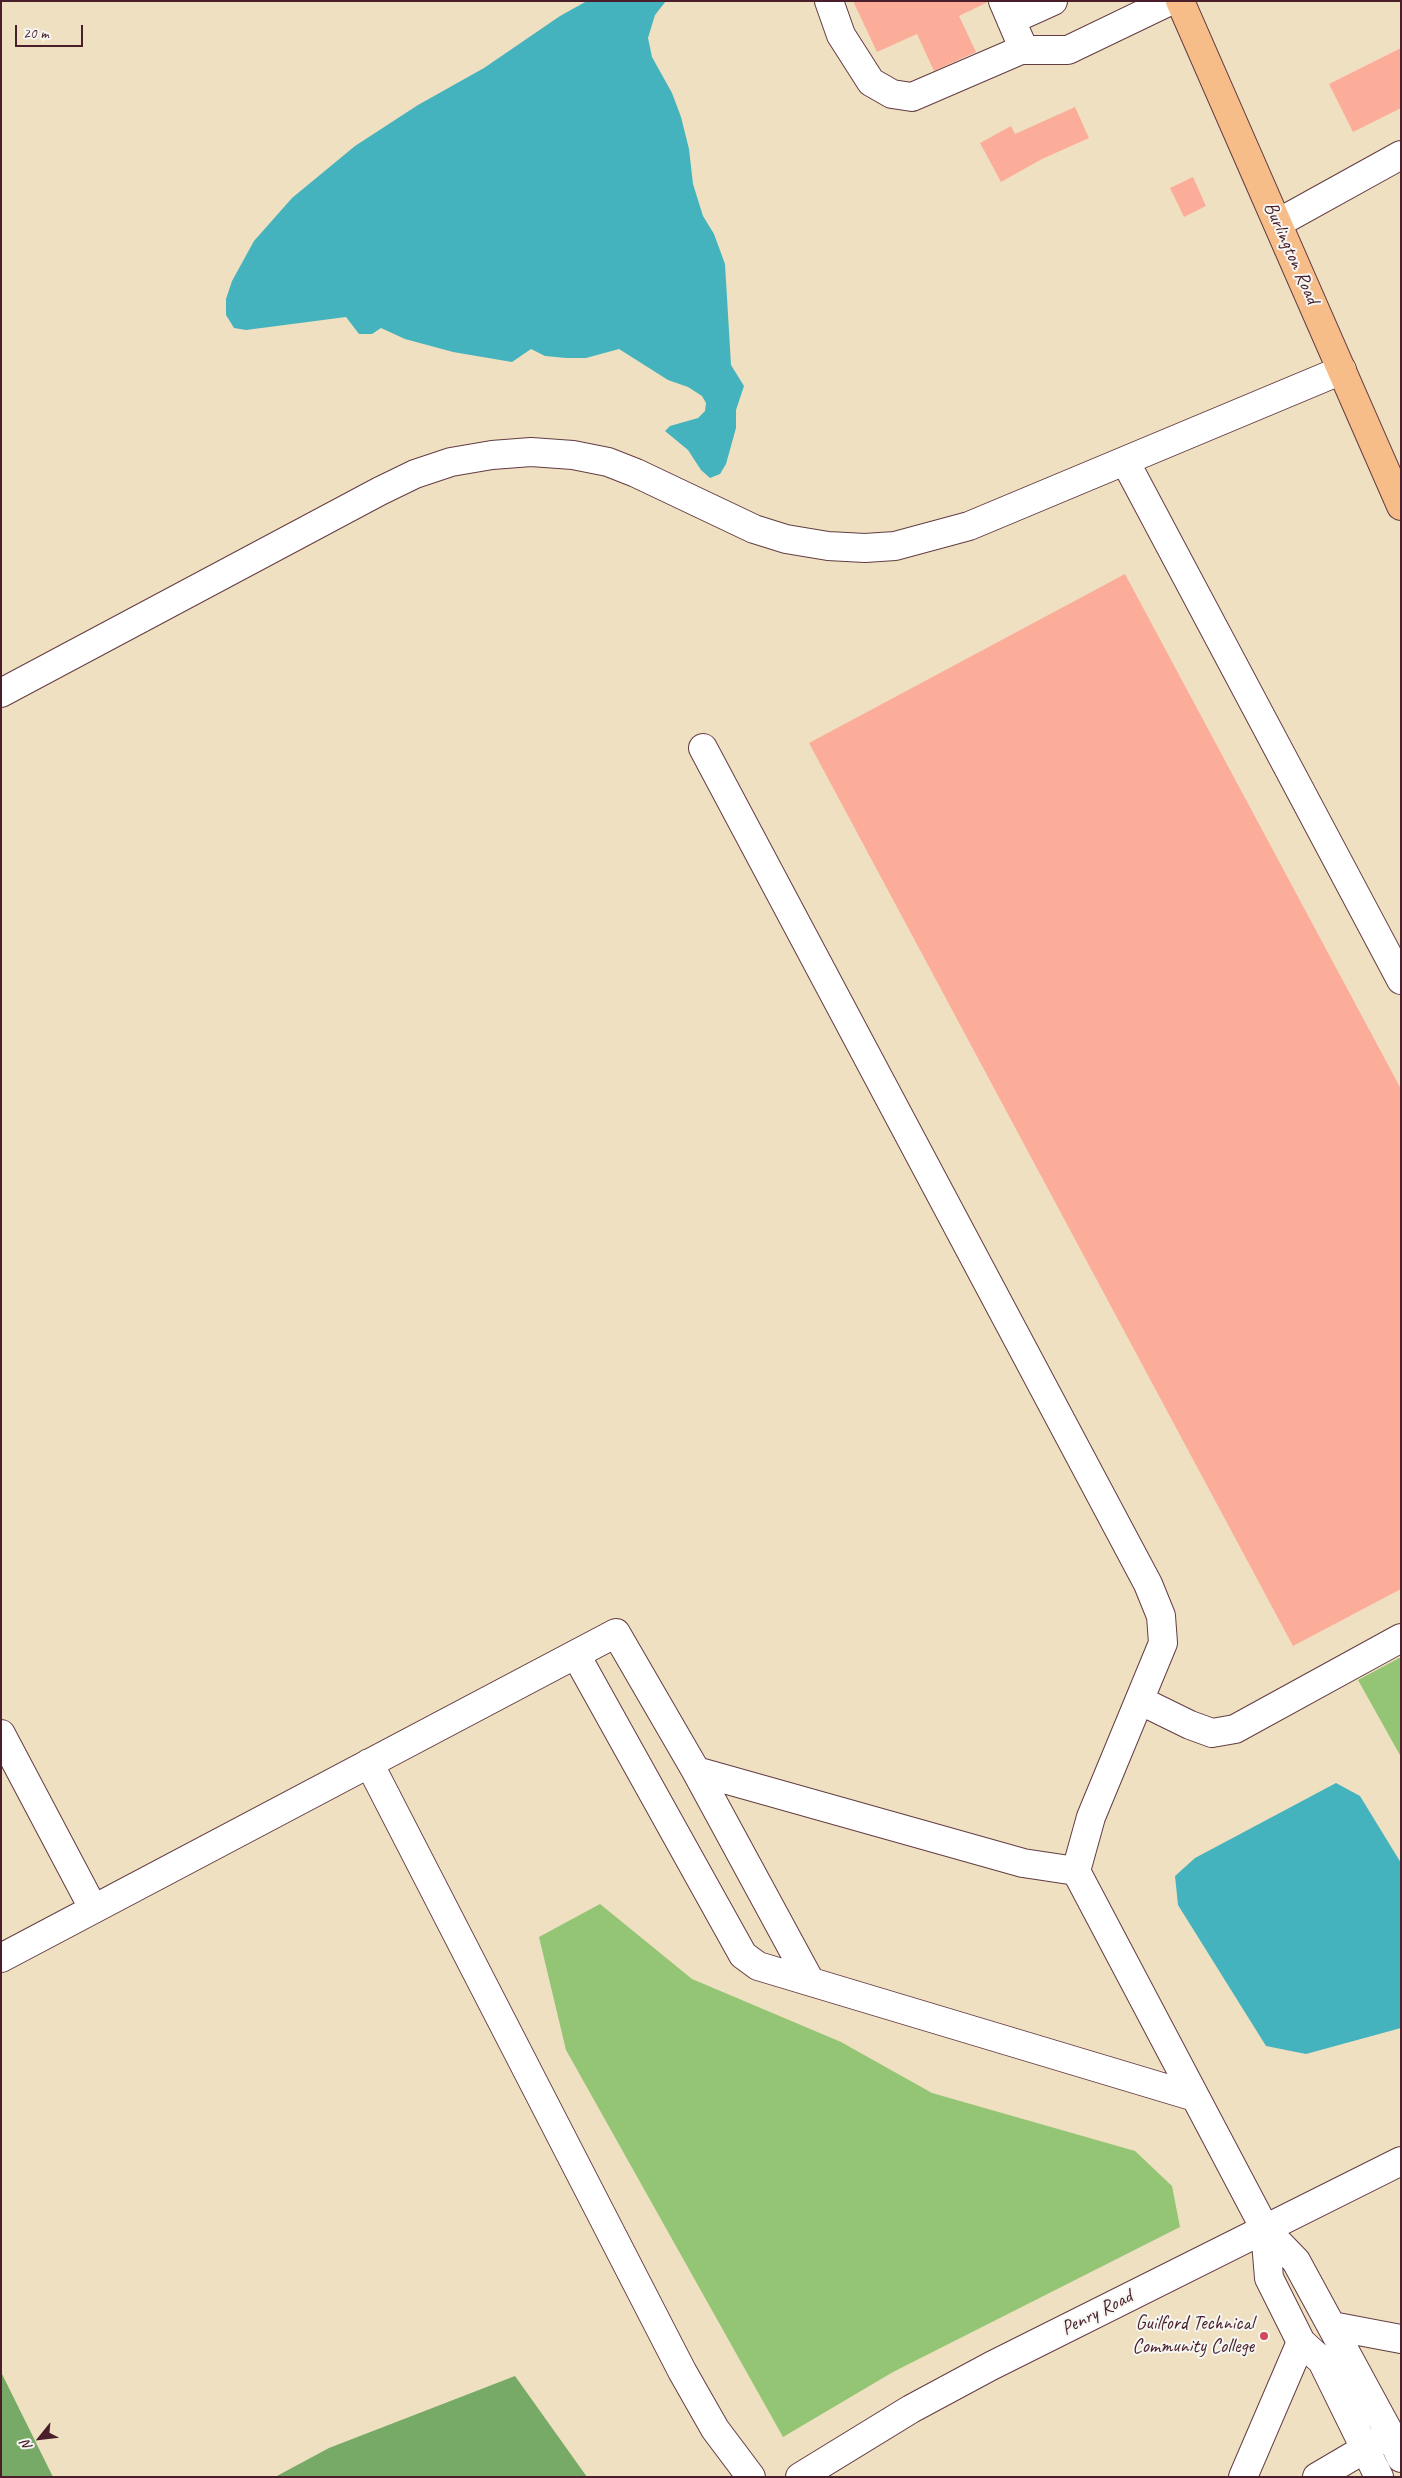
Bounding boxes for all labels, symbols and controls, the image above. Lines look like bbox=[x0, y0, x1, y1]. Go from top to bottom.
scale bar bbox=[18, 15, 85, 47]
text: 20 m bbox=[23, 24, 49, 43]
street label: Burlington Road bbox=[1258, 198, 1324, 308]
street label: Penry Road bbox=[1057, 2285, 1137, 2341]
place label: Guilford Technical Community College bbox=[1132, 2312, 1254, 2359]
marker: Guilford Technical Community College bbox=[1258, 2330, 1270, 2342]
north arrow bbox=[15, 2413, 65, 2463]
text: N bbox=[17, 2438, 36, 2453]

